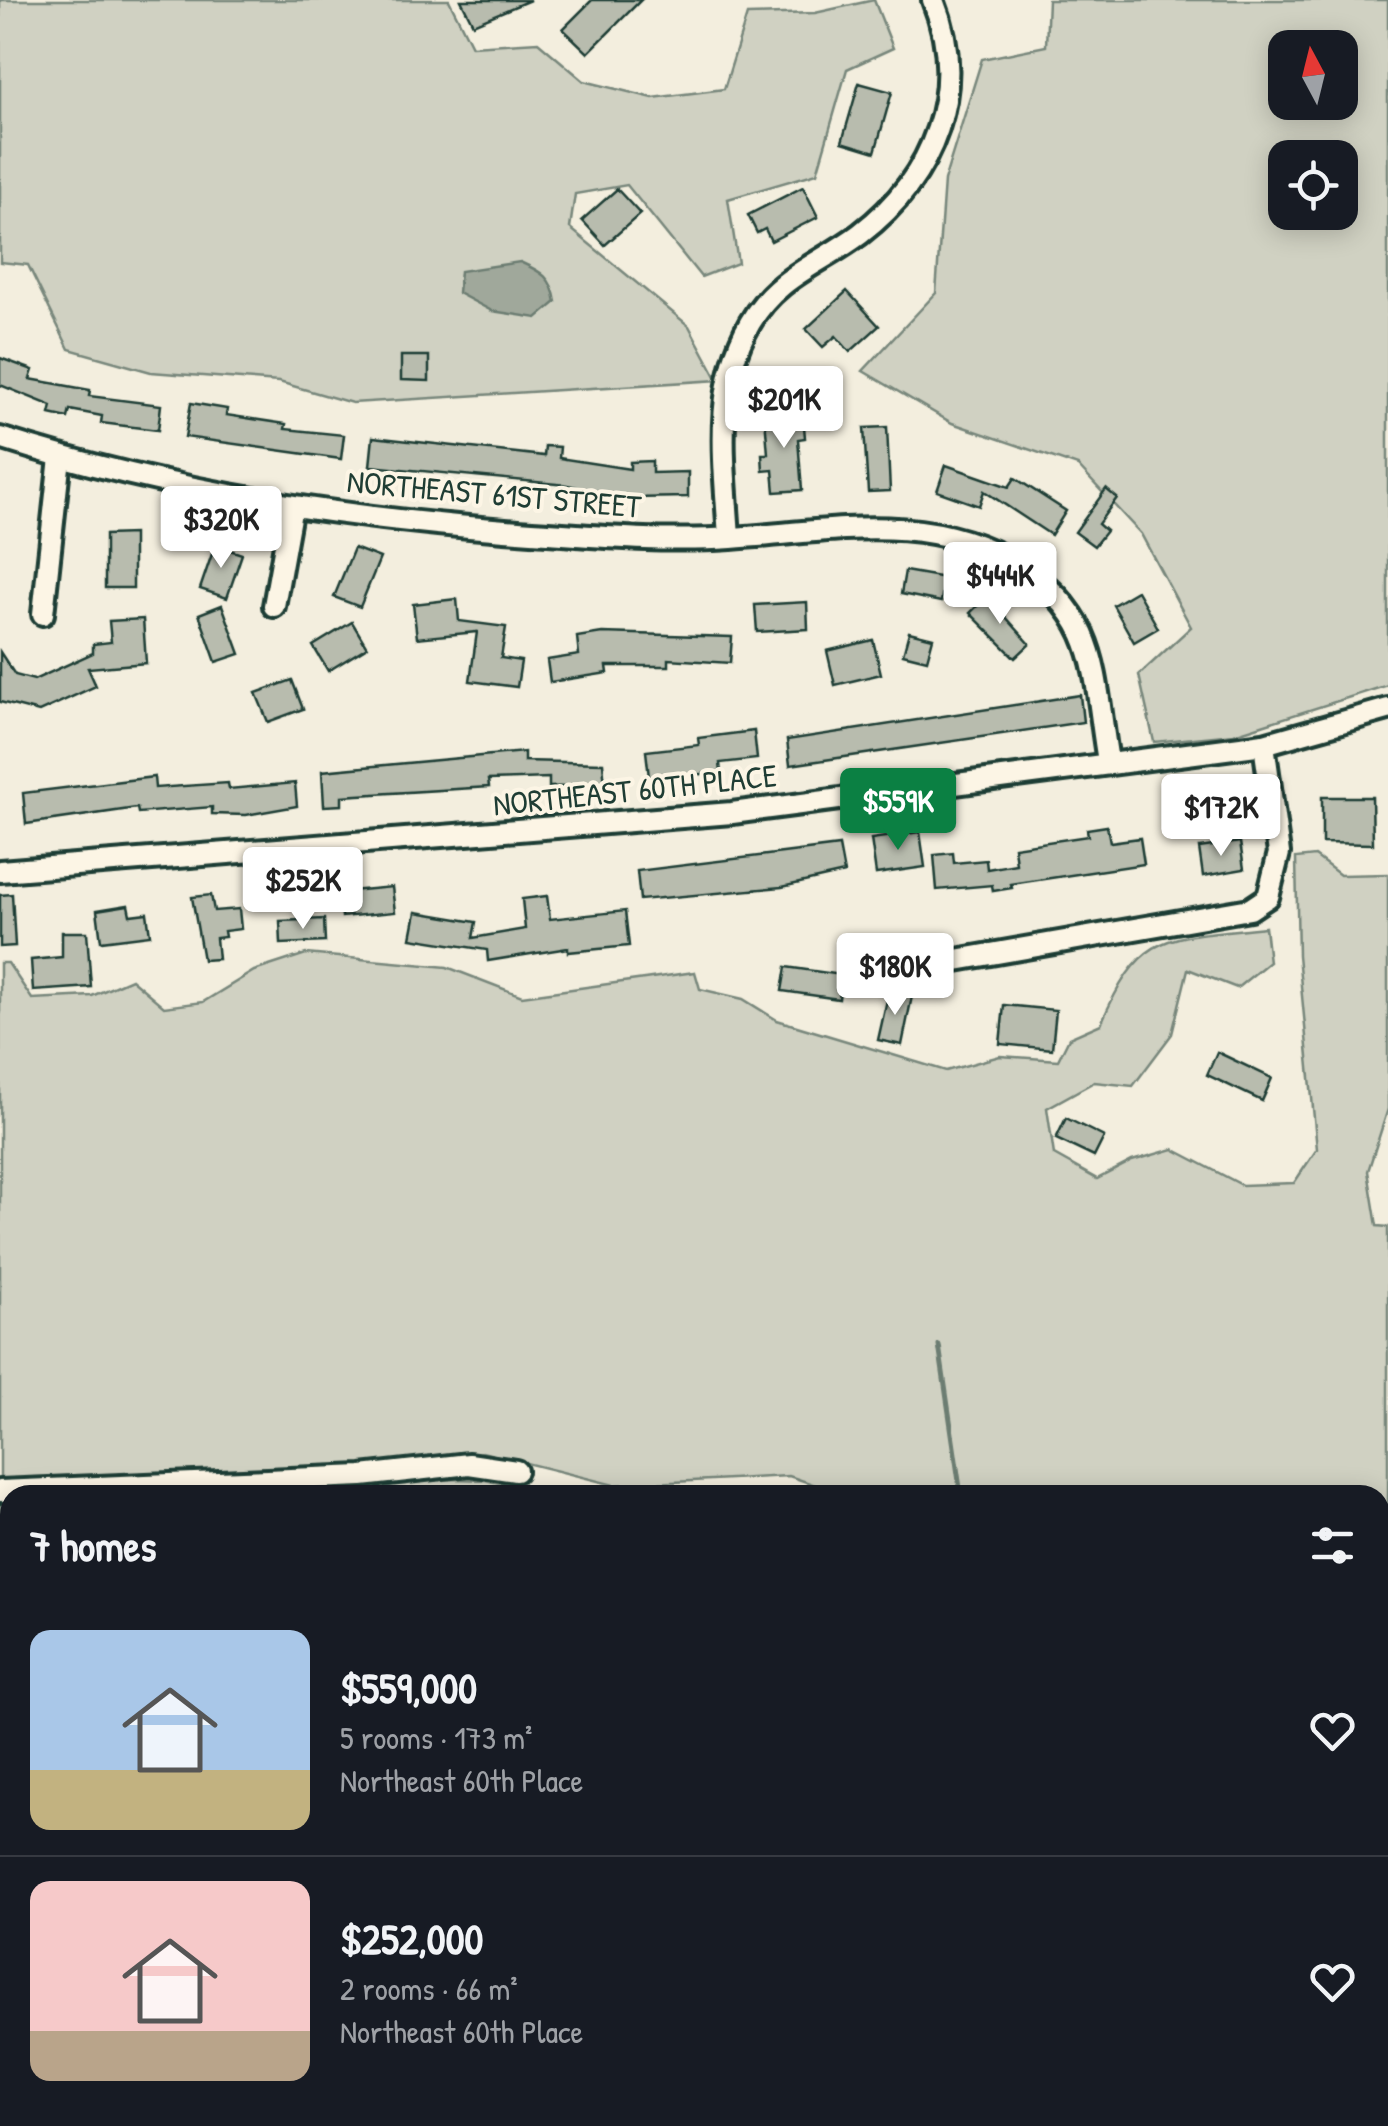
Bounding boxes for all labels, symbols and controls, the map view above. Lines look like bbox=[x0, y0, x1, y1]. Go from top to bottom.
north arrow bbox=[1268, 30, 1358, 120]
map controls bbox=[1268, 30, 1358, 230]
button: locate bbox=[1268, 140, 1358, 230]
pin: $201K bbox=[714, 366, 854, 451]
text: $201K bbox=[747, 377, 821, 420]
street label: NORTHEAST 61ST STREET bbox=[345, 459, 644, 528]
pin: $320K bbox=[151, 486, 291, 571]
text: $320K bbox=[183, 497, 259, 540]
pin: $444K bbox=[930, 542, 1070, 627]
text: $444K bbox=[966, 553, 1034, 596]
street label: NORTHEAST 60TH PLACE bbox=[491, 753, 779, 826]
pin: $559K bbox=[828, 768, 968, 853]
pin: $172K bbox=[1151, 774, 1291, 859]
text: $559K bbox=[862, 779, 934, 822]
text: $172K bbox=[1183, 785, 1259, 828]
pin: $252K bbox=[233, 847, 373, 932]
text: $252K bbox=[265, 858, 341, 901]
pin: $180K bbox=[825, 933, 965, 1018]
text: $180K bbox=[859, 944, 931, 987]
text: 7 homes bbox=[30, 1517, 156, 1574]
icon: filters bbox=[1305, 1518, 1360, 1573]
text: $559,000 bbox=[340, 1659, 477, 1716]
icon: home bbox=[110, 1670, 230, 1790]
icon: heart bbox=[1305, 1703, 1360, 1758]
text: 5 rooms · 173 m² bbox=[340, 1716, 532, 1759]
text: Northeast 60th Place bbox=[340, 1759, 583, 1802]
text: $252,000 bbox=[340, 1910, 483, 1967]
icon: home bbox=[110, 1921, 230, 2041]
icon: heart bbox=[1305, 1954, 1360, 2009]
text: 2 rooms · 66 m² bbox=[340, 1967, 518, 2010]
text: Northeast 60th Place bbox=[340, 2010, 583, 2053]

